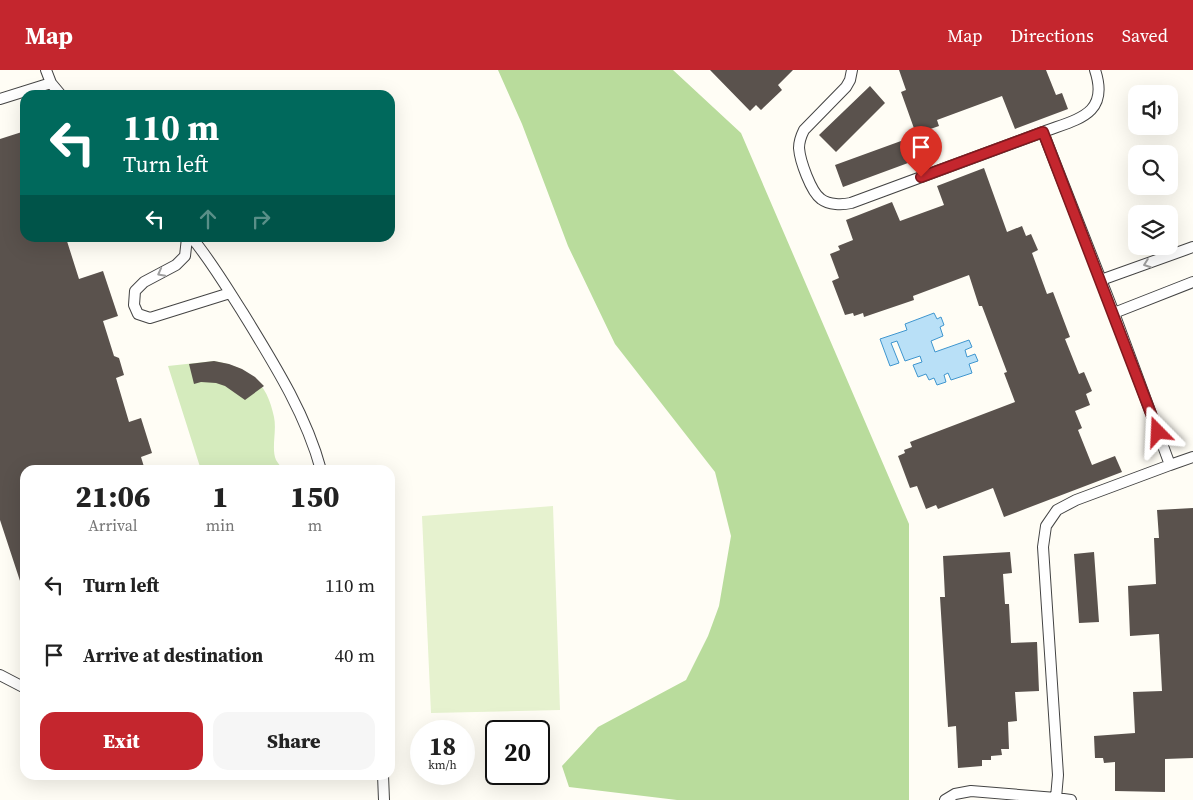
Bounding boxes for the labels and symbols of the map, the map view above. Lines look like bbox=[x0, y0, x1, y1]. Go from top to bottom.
pin bbox=[900, 126, 942, 177]
one-way arrow bbox=[1143, 258, 1152, 268]
one-way arrow bbox=[157, 267, 166, 277]
position arrow bbox=[1131, 405, 1183, 457]
speed limit sign: 20 bbox=[485, 720, 550, 785]

